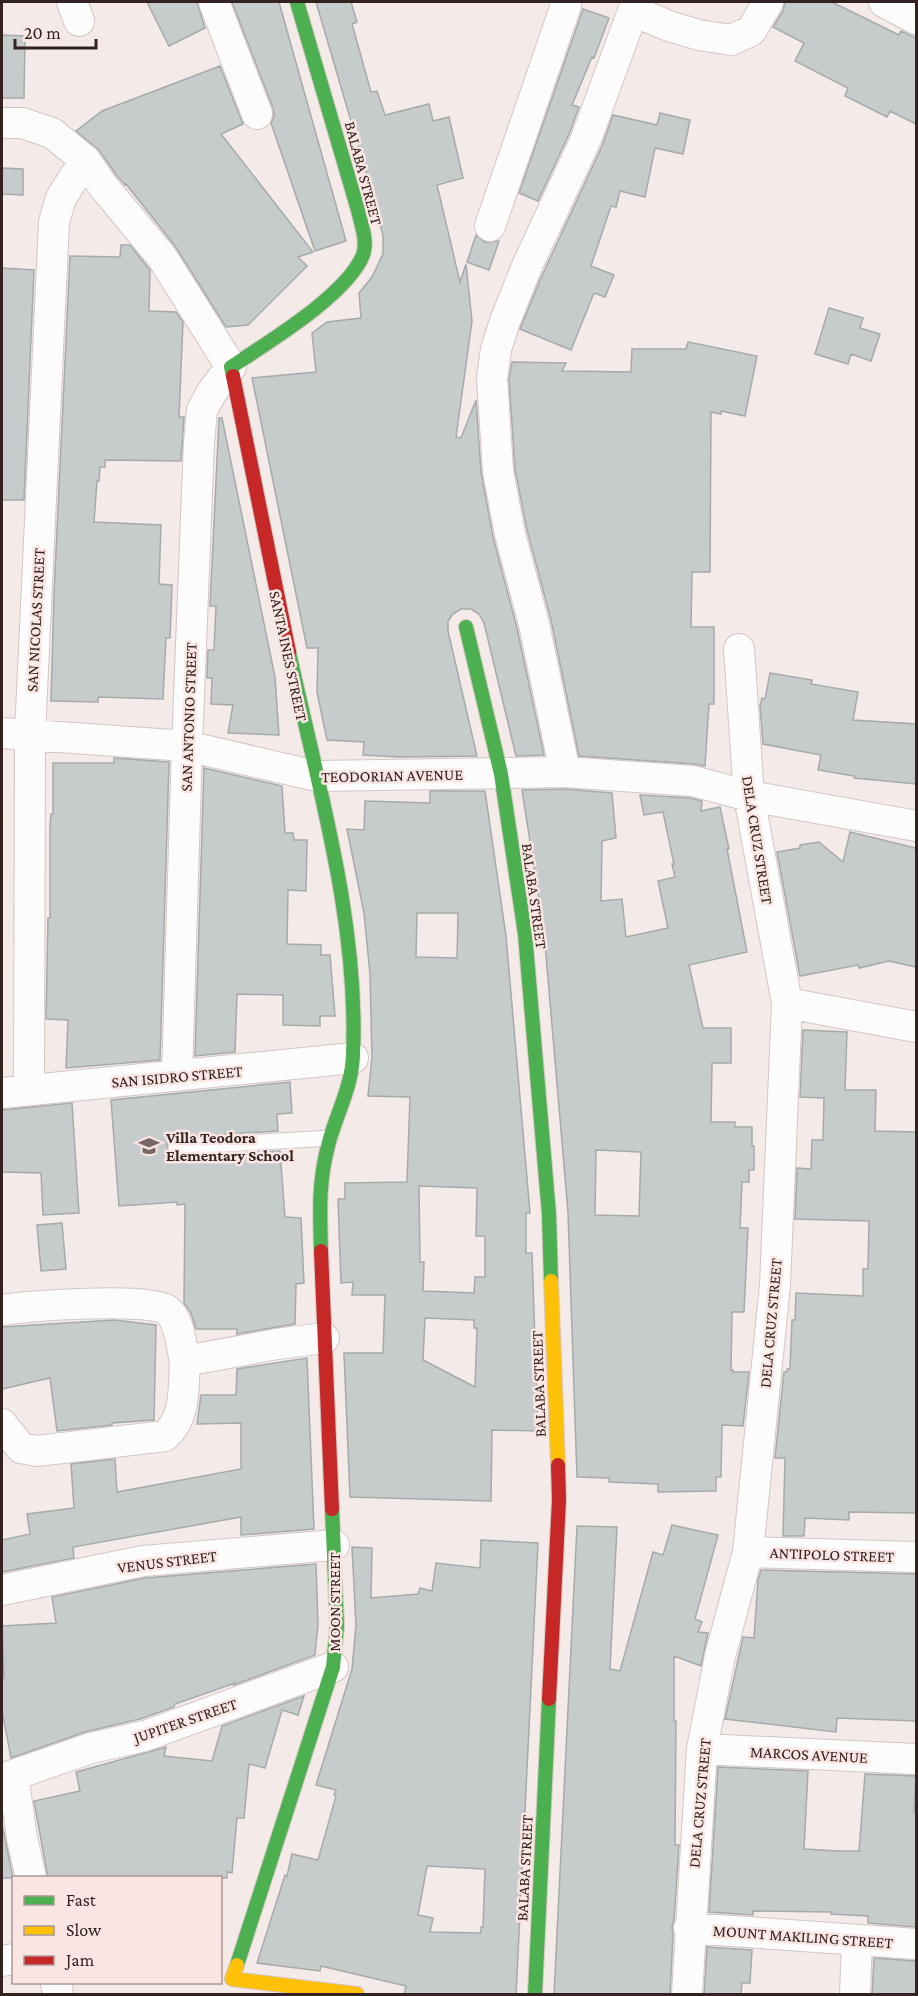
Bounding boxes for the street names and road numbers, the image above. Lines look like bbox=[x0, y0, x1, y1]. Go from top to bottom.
street label: BALABA STREET bbox=[342, 119, 386, 227]
street label: SAN NICOLAS STREET bbox=[23, 547, 48, 692]
street label: SANTA INES STREET bbox=[266, 589, 311, 723]
street label: SAN ANTONIO STREET bbox=[177, 642, 200, 792]
street label: TEODORIAN AVENUE bbox=[321, 766, 463, 785]
street label: DELA CRUZ STREET bbox=[739, 774, 776, 906]
street label: BALABA STREET bbox=[519, 842, 550, 950]
street label: SAN ISIDRO STREET bbox=[111, 1062, 244, 1091]
street label: DELA CRUZ STREET bbox=[756, 1257, 785, 1389]
street label: BALABA STREET bbox=[528, 1330, 549, 1438]
street label: ANTIPOLO STREET bbox=[769, 1544, 895, 1565]
street label: VENUS STREET bbox=[116, 1547, 218, 1576]
street label: MOON STREET bbox=[326, 1552, 343, 1652]
street label: JUPITER STREET bbox=[129, 1695, 240, 1748]
street label: DELA CRUZ STREET bbox=[685, 1737, 714, 1869]
street label: MARCOS AVENUE bbox=[750, 1743, 869, 1766]
street label: BALABA STREET bbox=[513, 1814, 536, 1922]
street label: MOUNT MAKILING STREET bbox=[712, 1922, 894, 1951]

